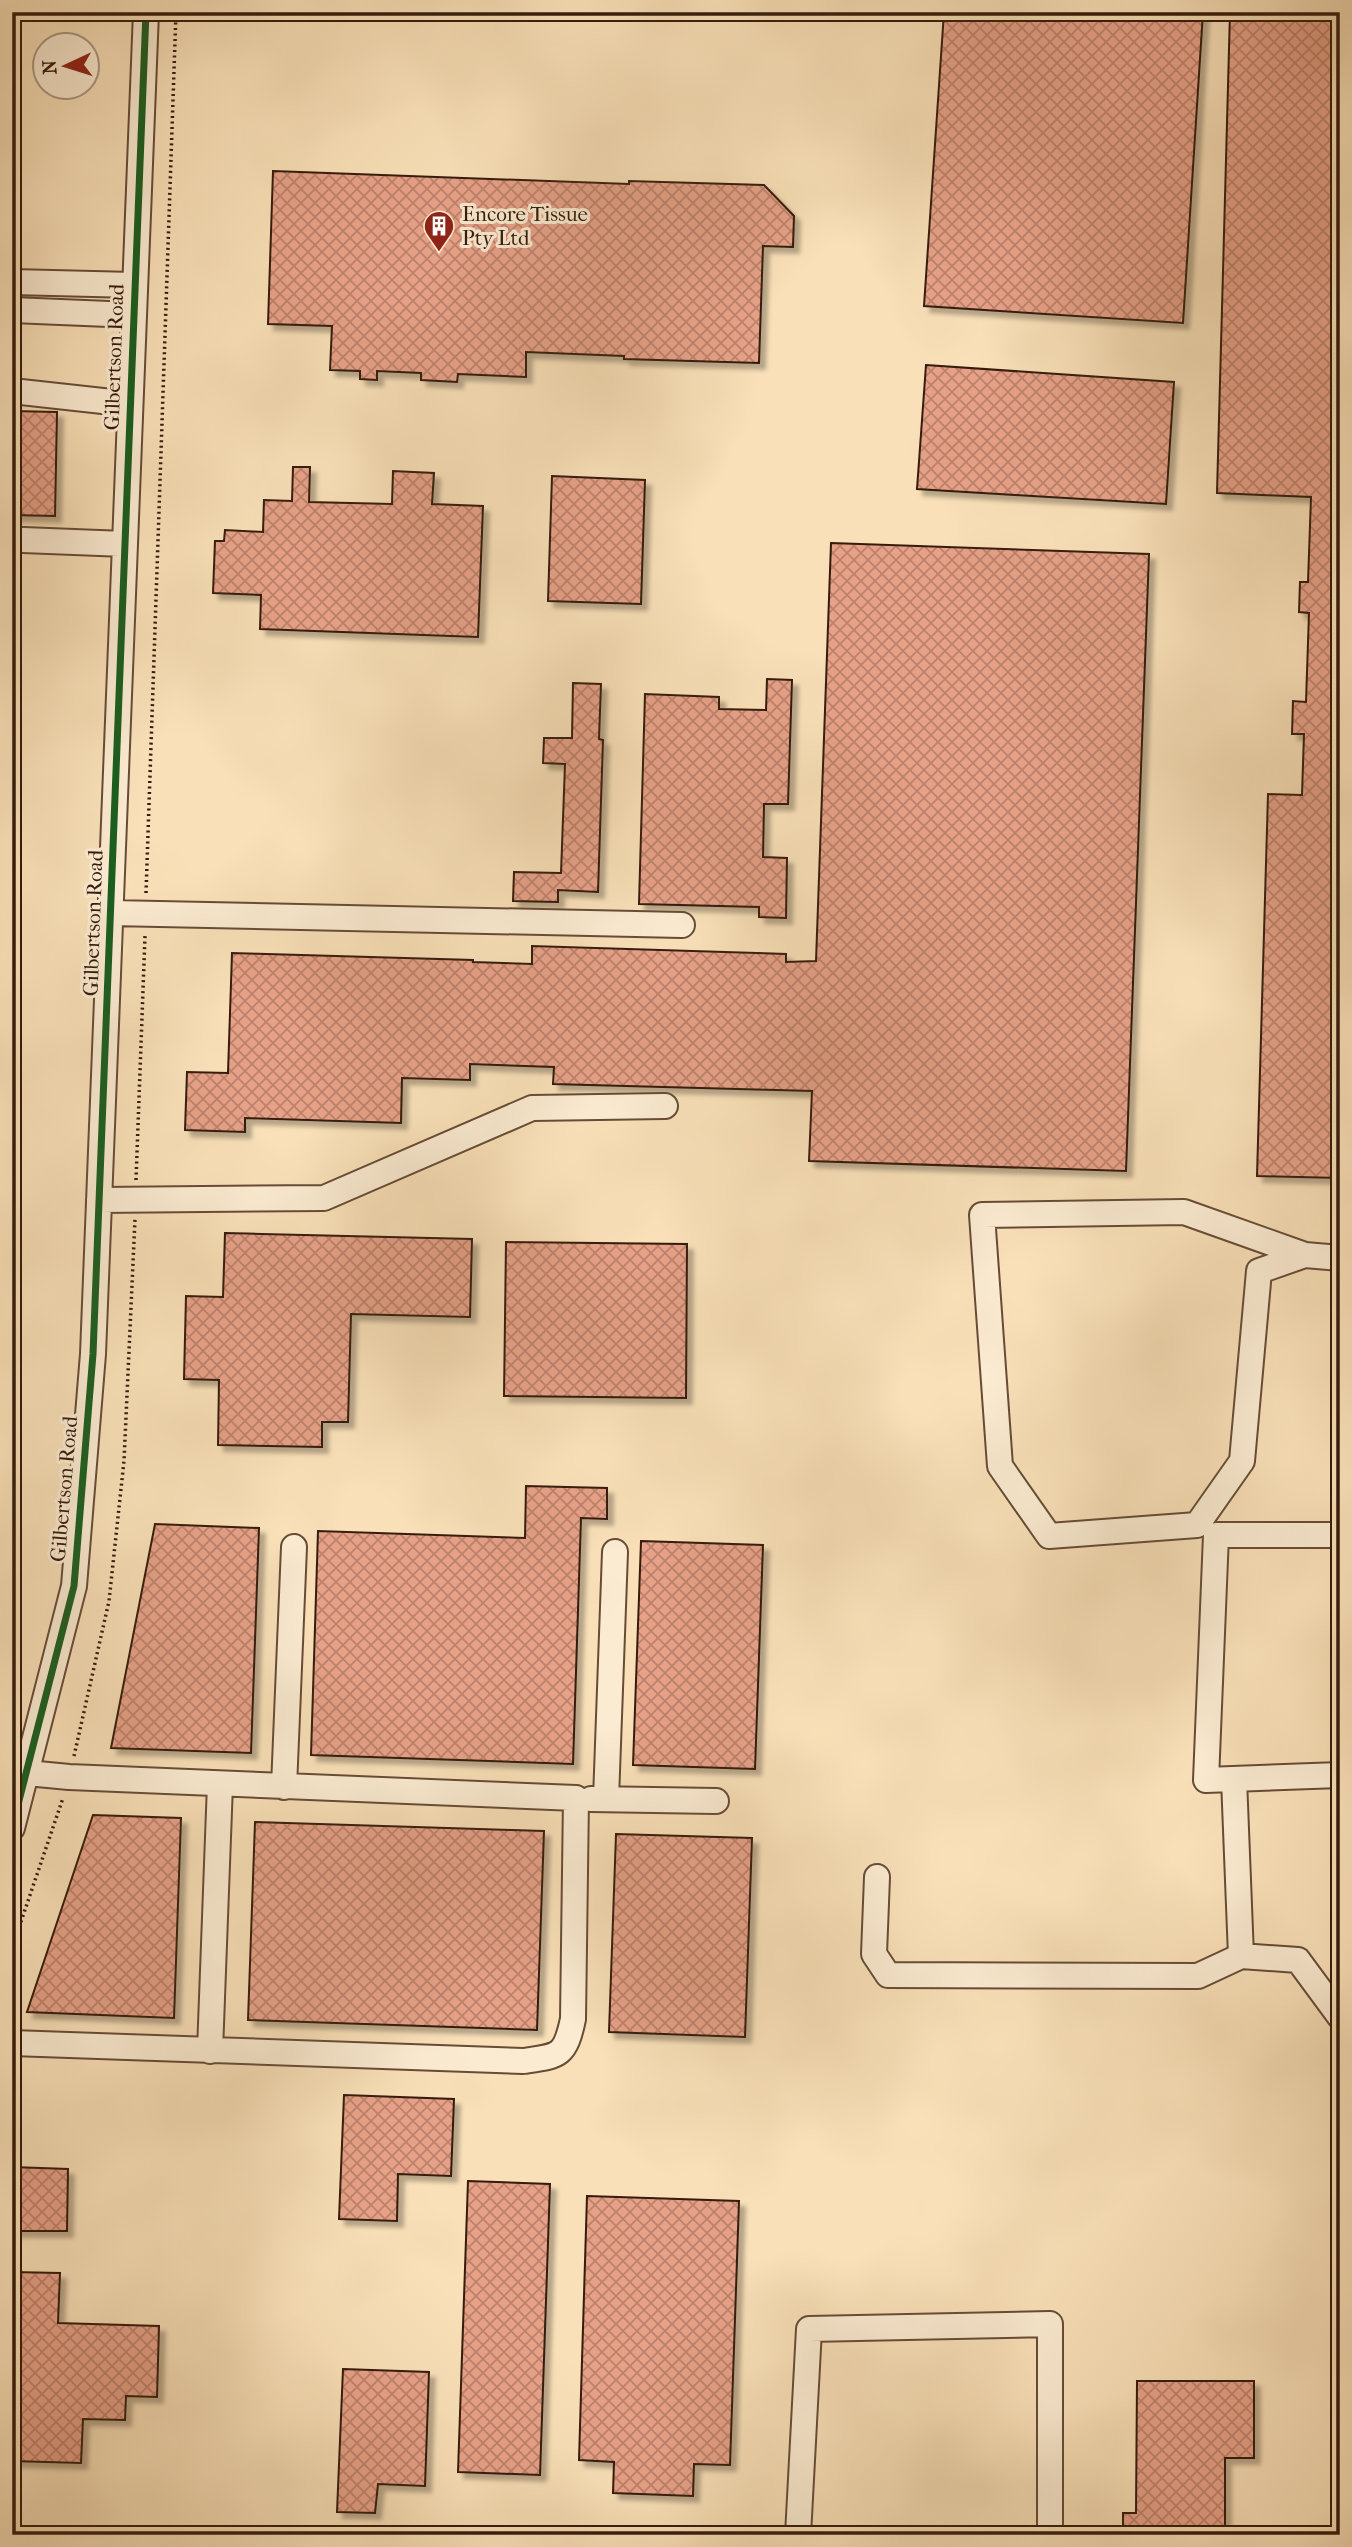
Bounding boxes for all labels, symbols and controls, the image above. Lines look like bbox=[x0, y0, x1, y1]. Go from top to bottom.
north arrow bbox=[32, 32, 102, 102]
text: N bbox=[39, 59, 62, 75]
place label: Encore Tissue Pty Ltd bbox=[462, 202, 588, 250]
building icon: Encore Tissue Pty Ltd bbox=[422, 209, 456, 253]
street label: Gilbertson Road bbox=[99, 283, 129, 431]
street label: Gilbertson Road bbox=[78, 849, 108, 997]
street label: Gilbertson Road bbox=[46, 1414, 82, 1563]

